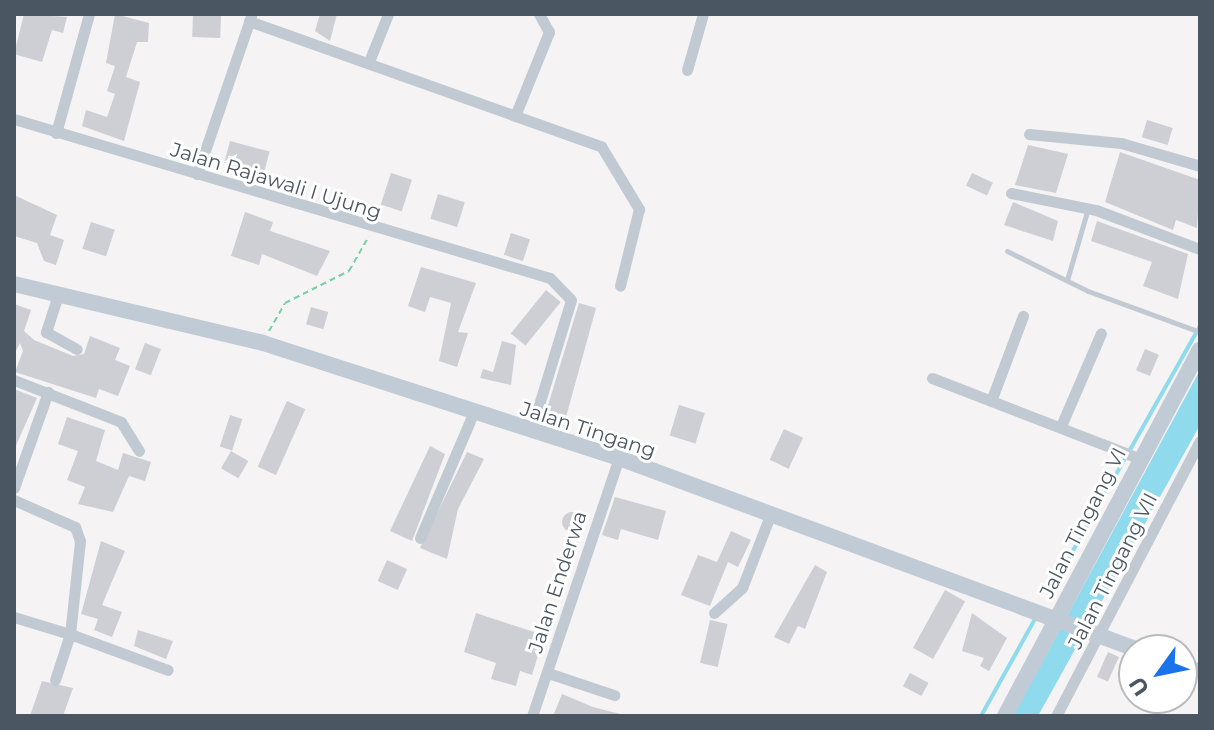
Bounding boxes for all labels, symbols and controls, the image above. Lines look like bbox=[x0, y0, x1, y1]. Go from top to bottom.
street label: Jalan Rajawali I Ujung bbox=[168, 137, 384, 225]
street label: Jalan Tingang bbox=[517, 397, 659, 463]
street label: Jalan Tingang VI bbox=[1035, 444, 1131, 602]
street label: Jalan Tingang VII bbox=[1063, 489, 1163, 653]
street label: Jalan Enderwa bbox=[524, 508, 592, 656]
north arrow bbox=[1118, 634, 1198, 714]
text: U bbox=[1123, 672, 1155, 701]

